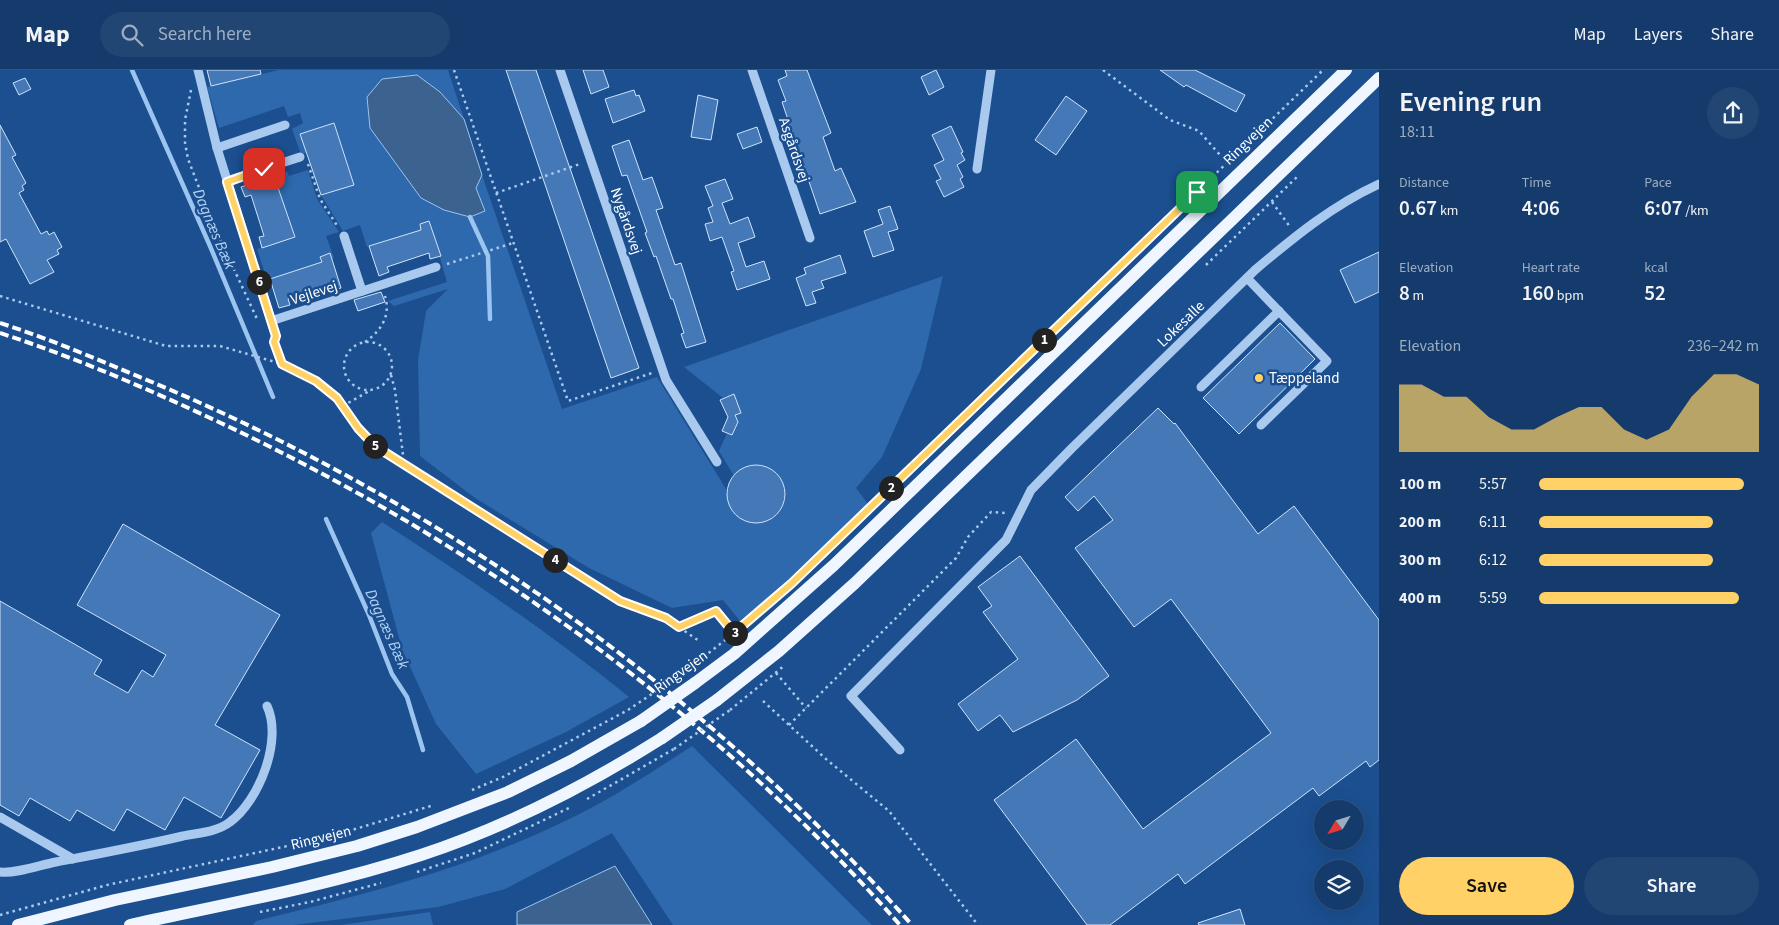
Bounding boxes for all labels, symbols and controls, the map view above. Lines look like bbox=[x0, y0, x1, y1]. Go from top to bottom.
search box bbox=[100, 12, 450, 57]
text: Map bbox=[25, 17, 70, 52]
icon: search bbox=[118, 21, 146, 49]
text: Search here bbox=[158, 21, 251, 48]
text: Map bbox=[1574, 22, 1606, 47]
text: Layers bbox=[1634, 22, 1683, 47]
text: Share bbox=[1711, 22, 1754, 47]
text: Evening run bbox=[1399, 82, 1542, 122]
button: share bbox=[1707, 87, 1759, 139]
street label: Ringvejen bbox=[1219, 112, 1277, 170]
street label: Asgårdsvej bbox=[773, 115, 815, 185]
text: 18:11 bbox=[1399, 121, 1435, 143]
pin bbox=[243, 148, 285, 190]
icon: check bbox=[250, 155, 278, 183]
pin bbox=[1176, 171, 1218, 213]
text: Distance bbox=[1399, 173, 1449, 193]
text: Time bbox=[1522, 173, 1551, 193]
text: Pace bbox=[1644, 173, 1672, 193]
icon: arrive bbox=[1183, 178, 1211, 206]
water label: Dagnæs Bæk bbox=[187, 185, 241, 273]
street label: Nygårdsvej bbox=[605, 185, 647, 257]
text: 0.67 bbox=[1399, 193, 1437, 223]
text: 4:06 bbox=[1522, 193, 1560, 223]
text: 6:07 bbox=[1644, 193, 1682, 223]
text: km bbox=[1437, 201, 1458, 221]
text: /km bbox=[1682, 201, 1709, 221]
text: Elevation bbox=[1399, 258, 1454, 278]
text: Heart rate bbox=[1522, 258, 1580, 278]
text: kcal bbox=[1644, 258, 1668, 278]
pin: 6 bbox=[246, 270, 272, 294]
text: 6 bbox=[256, 272, 263, 292]
street label: Vejlevej bbox=[288, 276, 340, 310]
text: 8 bbox=[1399, 278, 1410, 308]
text: 160 bbox=[1522, 278, 1554, 308]
text: 52 bbox=[1644, 278, 1666, 308]
text: m bbox=[1410, 286, 1424, 306]
text: bpm bbox=[1554, 286, 1584, 306]
street label: Lokesalle bbox=[1153, 296, 1209, 352]
pin: 1 bbox=[1032, 328, 1056, 352]
text: 1 bbox=[1041, 330, 1048, 350]
text: Elevation bbox=[1399, 335, 1461, 357]
text: 236–242 m bbox=[1687, 335, 1759, 357]
place label: Tæppeland bbox=[1269, 368, 1340, 389]
marker: Tæppeland bbox=[1253, 372, 1265, 384]
pin: 5 bbox=[362, 434, 388, 458]
text: 5 bbox=[372, 436, 379, 456]
text: 100 m bbox=[1399, 473, 1441, 495]
text: 5:57 bbox=[1479, 473, 1507, 495]
pin: 2 bbox=[878, 476, 904, 500]
text: 2 bbox=[888, 478, 895, 498]
text: 200 m bbox=[1399, 511, 1441, 533]
text: 6:11 bbox=[1479, 511, 1507, 533]
pin: 4 bbox=[542, 548, 568, 572]
text: 300 m bbox=[1399, 549, 1441, 571]
text: 6:12 bbox=[1479, 549, 1507, 571]
text: 4 bbox=[552, 550, 559, 570]
water label: Dagnæs Bæk bbox=[360, 585, 415, 673]
text: 400 m bbox=[1399, 587, 1441, 609]
text: 5:59 bbox=[1479, 587, 1507, 609]
pin: 3 bbox=[722, 620, 748, 646]
text: 3 bbox=[732, 623, 739, 643]
street label: Ringvejen bbox=[650, 645, 712, 699]
north arrow bbox=[1314, 800, 1364, 850]
map controls bbox=[1314, 800, 1364, 910]
street label: Ringvejen bbox=[289, 820, 353, 856]
button: Save bbox=[1399, 857, 1574, 915]
button: Share bbox=[1584, 857, 1759, 915]
button: layers bbox=[1314, 860, 1364, 910]

